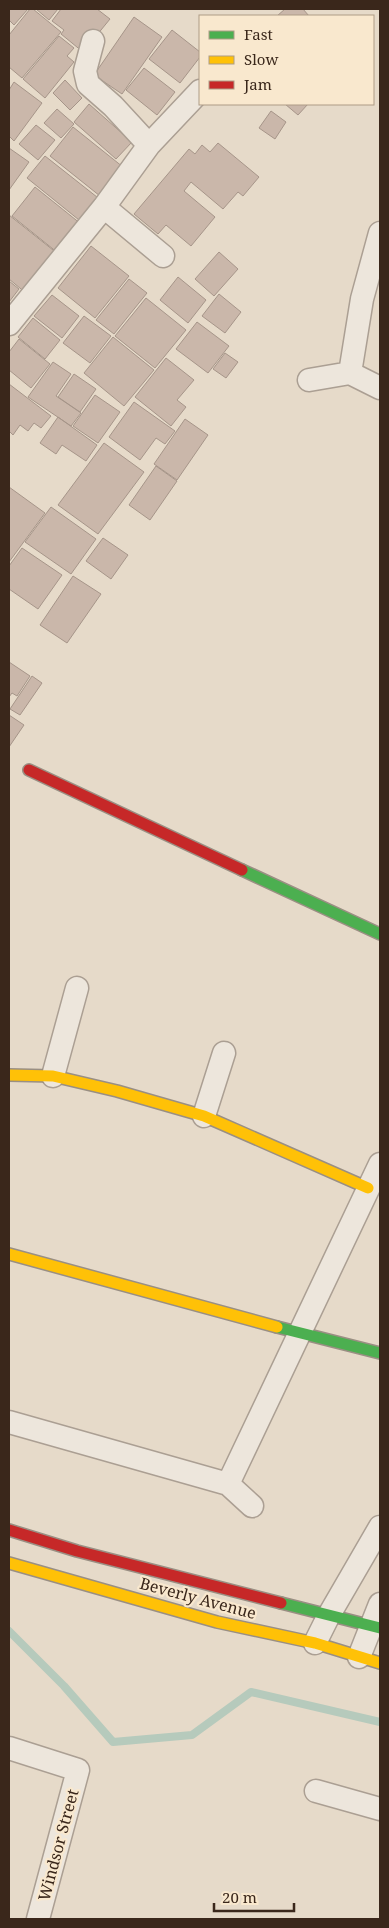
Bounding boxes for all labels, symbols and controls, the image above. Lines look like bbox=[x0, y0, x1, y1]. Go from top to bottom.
legend bbox=[199, 15, 374, 105]
text: Fast bbox=[244, 24, 273, 44]
text: Slow bbox=[244, 49, 278, 69]
text: Jam bbox=[243, 74, 272, 94]
street label: Beverly Avenue bbox=[137, 1572, 259, 1624]
street label: Windsor Street bbox=[33, 1786, 84, 1903]
scale bar bbox=[214, 1880, 294, 1912]
text: 20 m bbox=[222, 1887, 257, 1907]

